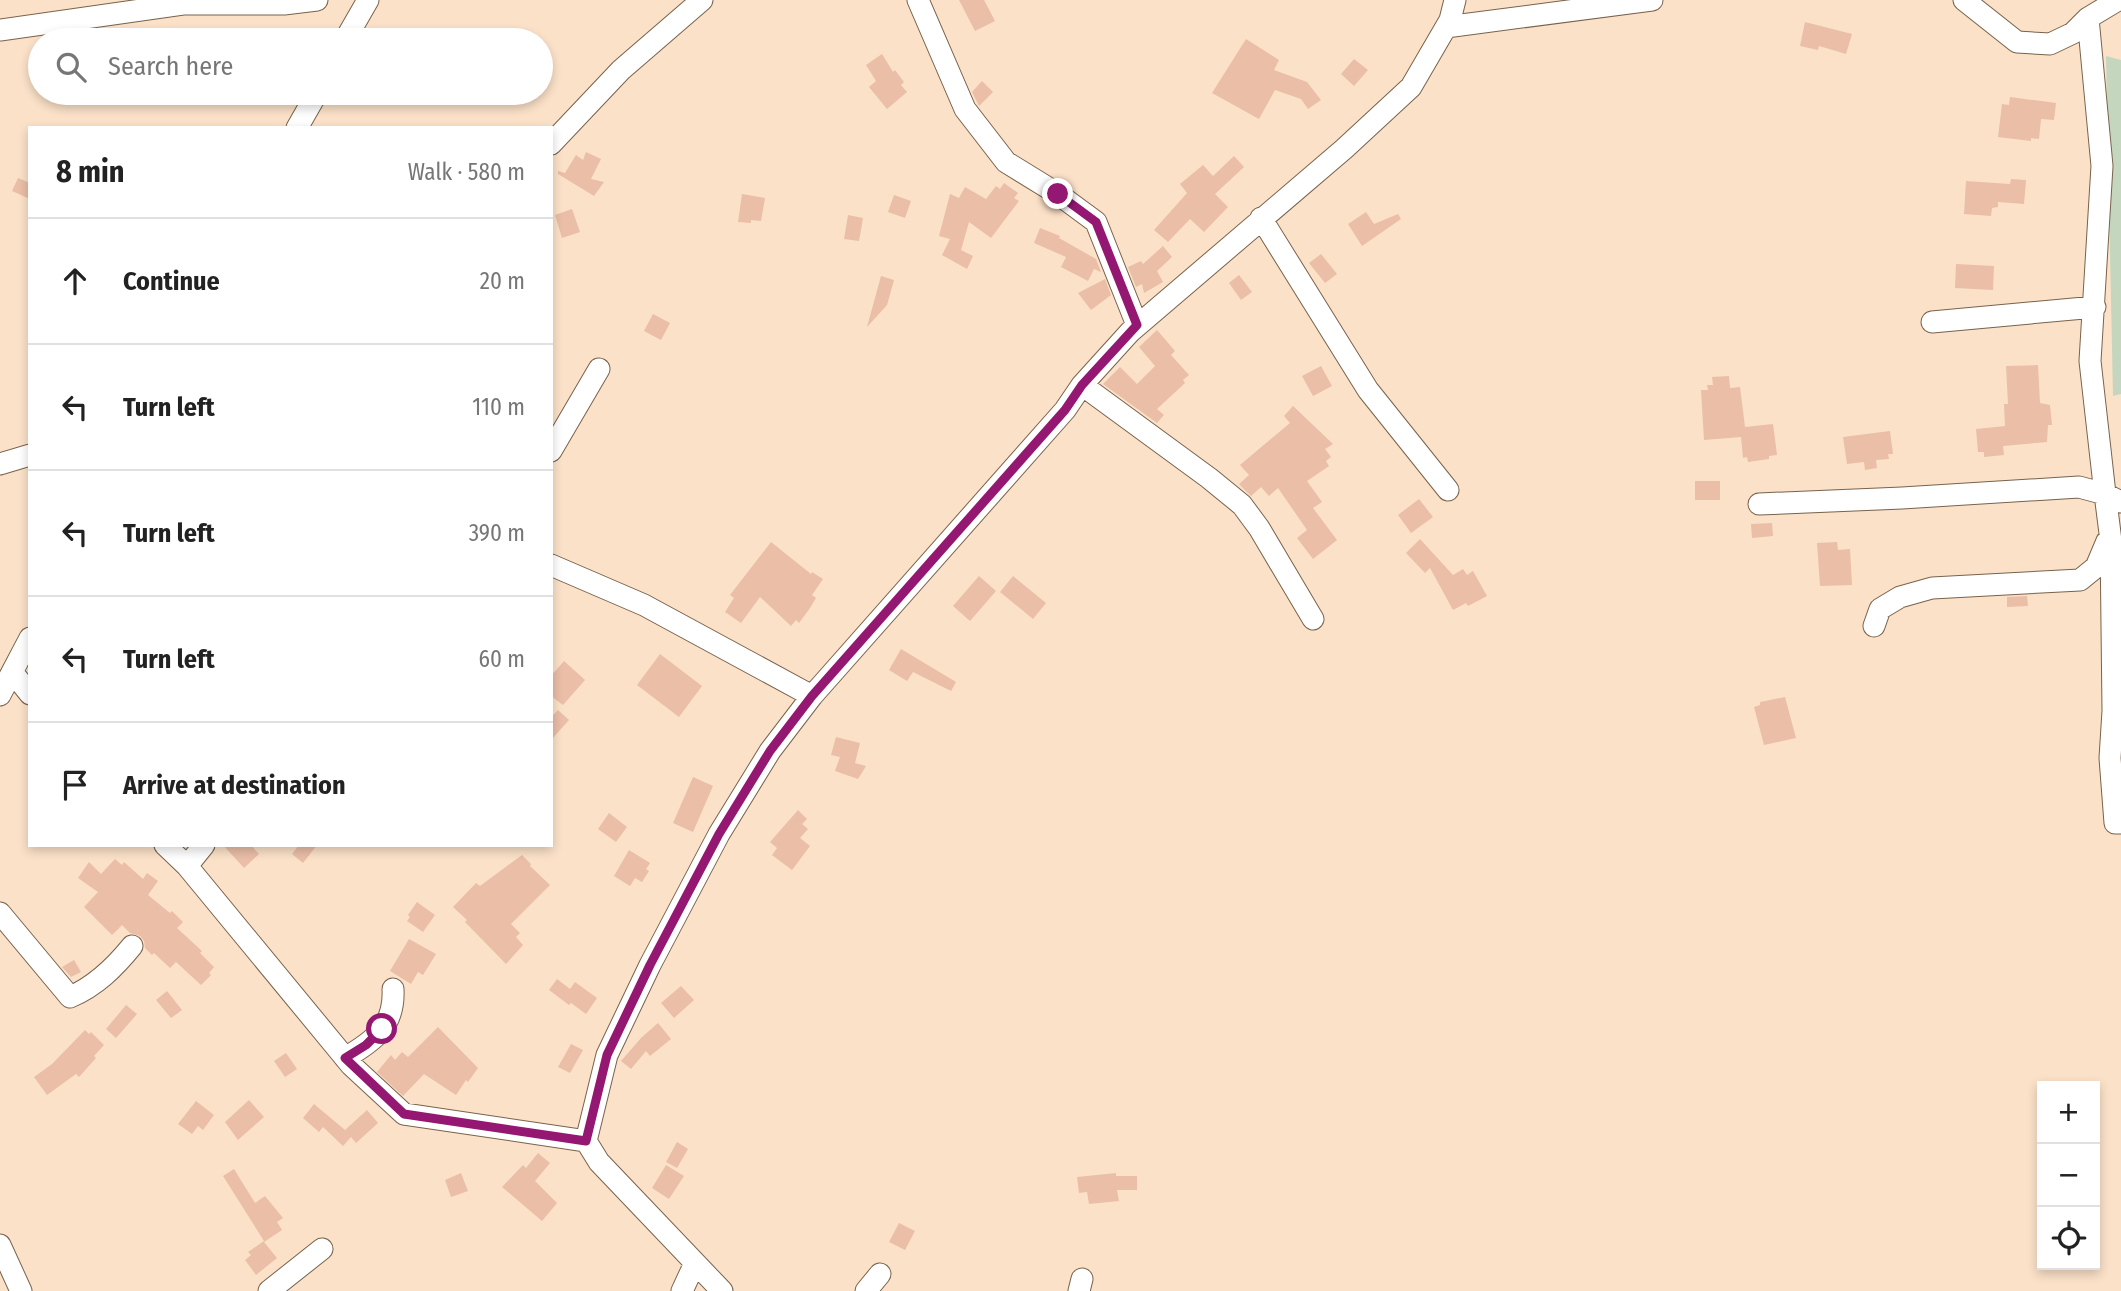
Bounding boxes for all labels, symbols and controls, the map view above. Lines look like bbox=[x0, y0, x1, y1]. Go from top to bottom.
search box bbox=[28, 28, 553, 105]
icon: search bbox=[52, 48, 90, 86]
text: Search here bbox=[108, 51, 233, 82]
text: 8 min bbox=[56, 154, 124, 190]
text: Walk · 580 m bbox=[408, 158, 525, 186]
route end bbox=[1042, 178, 1073, 209]
icon: ahead bbox=[56, 262, 94, 300]
text: Continue bbox=[123, 266, 220, 297]
text: 20 m bbox=[480, 267, 525, 295]
icon: left bbox=[56, 388, 94, 426]
text: Turn left bbox=[123, 392, 215, 423]
text: 110 m bbox=[472, 393, 525, 421]
icon: left bbox=[56, 514, 94, 552]
text: Turn left bbox=[123, 518, 215, 549]
text: 390 m bbox=[469, 519, 525, 547]
icon: left bbox=[56, 640, 94, 678]
text: Turn left bbox=[123, 644, 215, 675]
text: 60 m bbox=[479, 645, 525, 673]
icon: arrive bbox=[56, 766, 94, 804]
text: Arrive at destination bbox=[123, 770, 346, 801]
route start bbox=[366, 1013, 397, 1044]
map controls bbox=[2037, 1081, 2100, 1270]
button: + bbox=[2037, 1081, 2100, 1144]
button: − bbox=[2037, 1144, 2100, 1207]
button: locate bbox=[2037, 1207, 2100, 1270]

